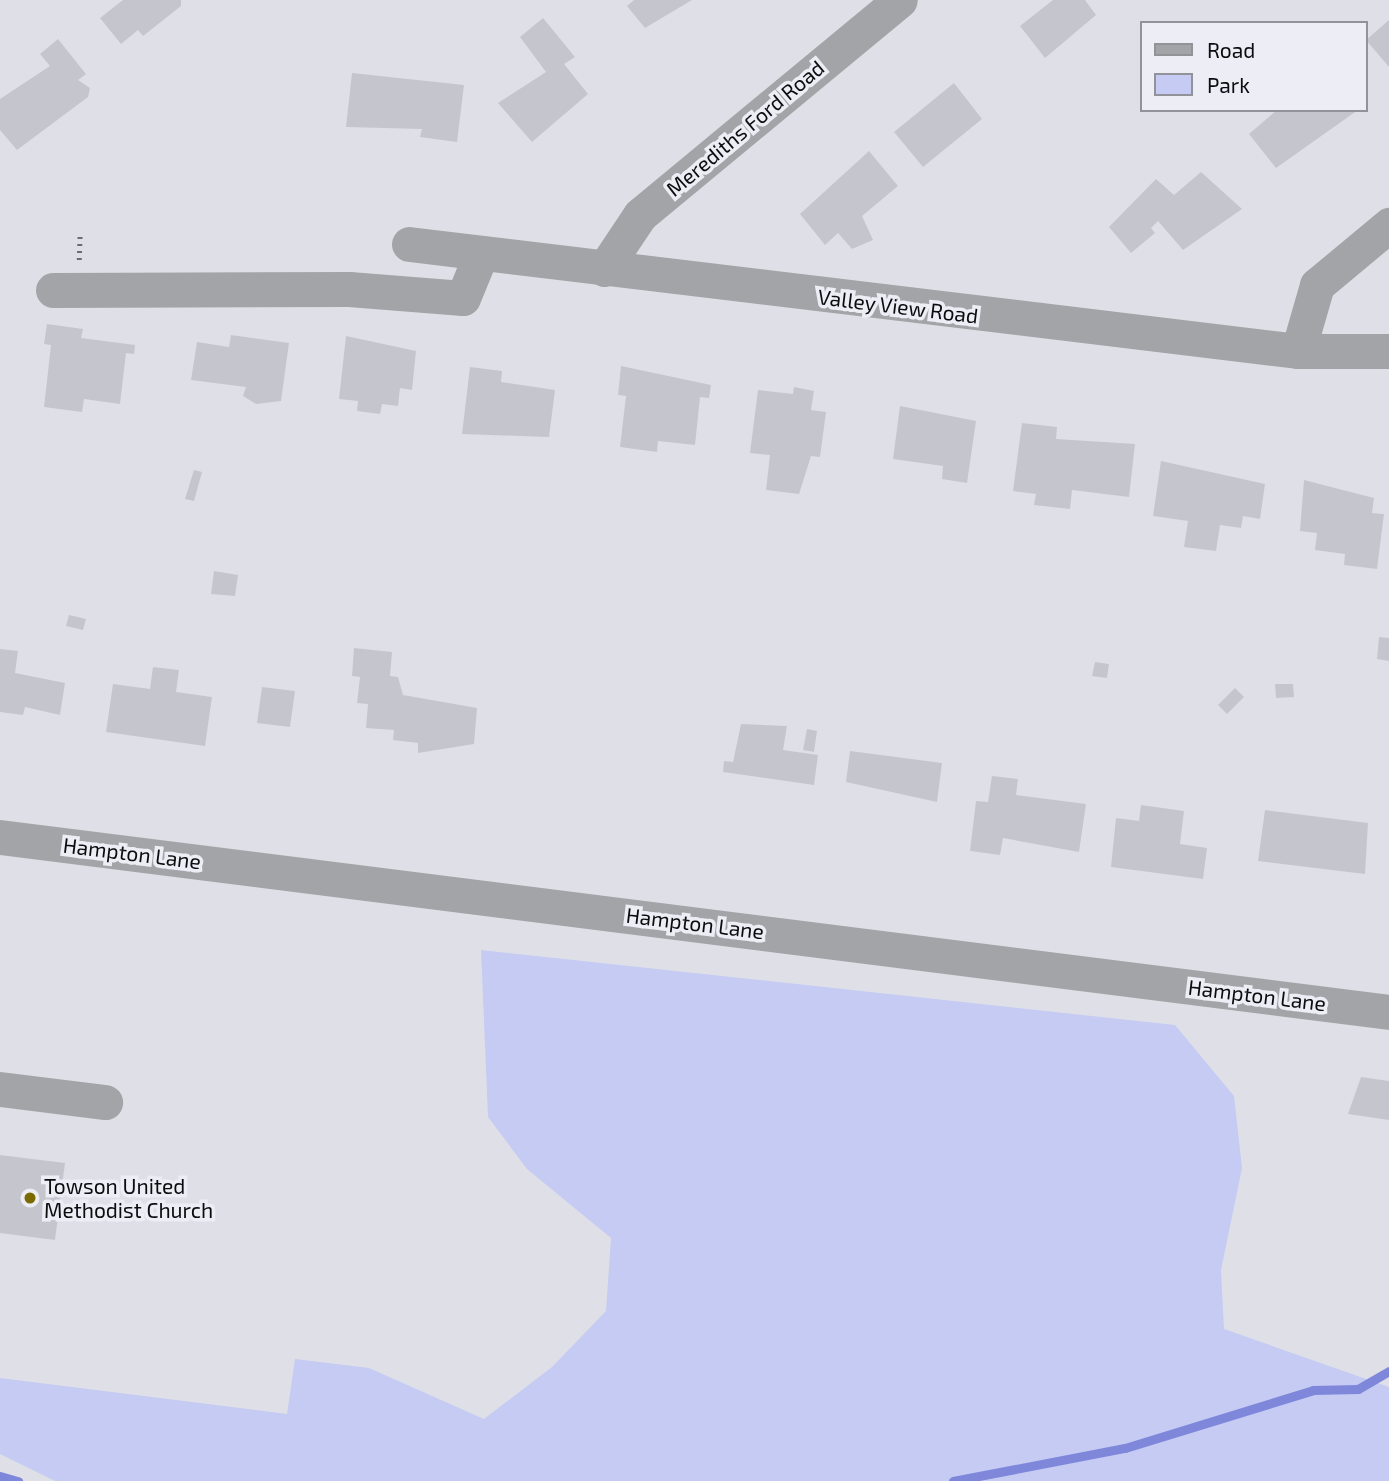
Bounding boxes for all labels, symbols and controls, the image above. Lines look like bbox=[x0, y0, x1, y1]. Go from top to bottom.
legend bbox=[1140, 21, 1368, 112]
text: Road bbox=[1207, 37, 1255, 62]
street label: Merediths Ford Road bbox=[661, 55, 829, 201]
text: Park bbox=[1207, 72, 1250, 97]
street label: Valley View Road bbox=[816, 284, 980, 328]
street label: Hampton Lane bbox=[62, 832, 202, 874]
street label: Hampton Lane bbox=[625, 902, 765, 944]
street label: Hampton Lane bbox=[1187, 974, 1327, 1016]
place label: Towson United Methodist Church bbox=[44, 1173, 213, 1223]
marker: Towson United Methodist Church bbox=[22, 1190, 38, 1206]

